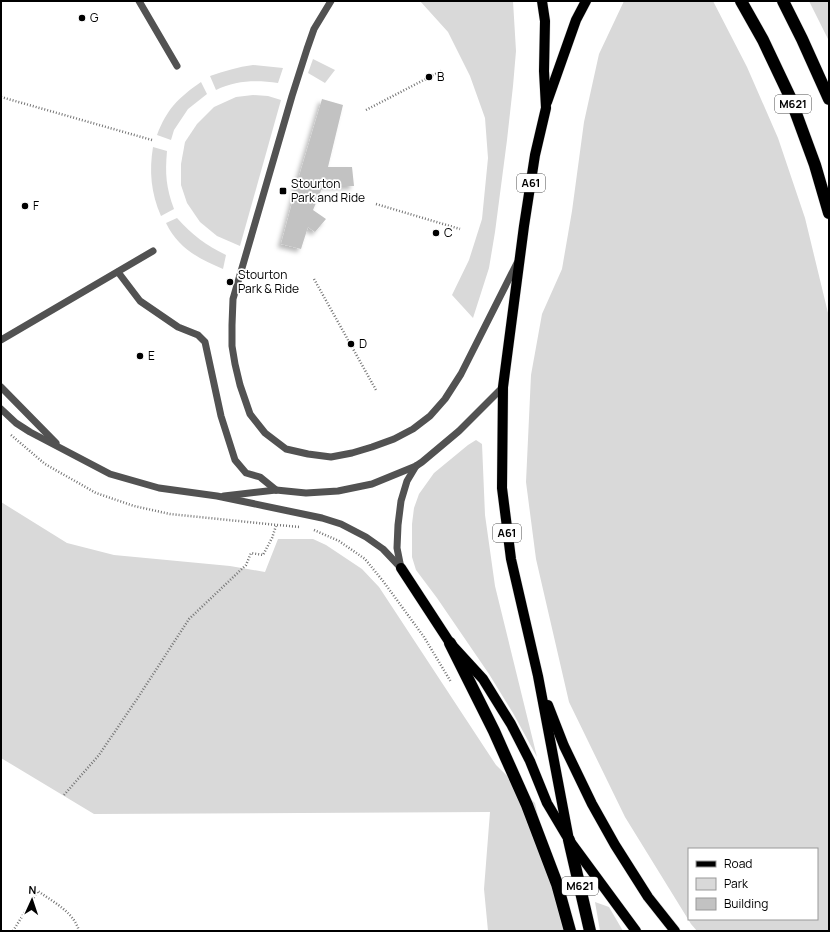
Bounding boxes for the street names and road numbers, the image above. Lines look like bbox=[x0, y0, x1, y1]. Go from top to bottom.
road number: M621 bbox=[775, 95, 811, 113]
road number: A61 bbox=[517, 174, 545, 192]
road number: A61 bbox=[493, 524, 521, 542]
road number: M621 bbox=[562, 877, 598, 895]

